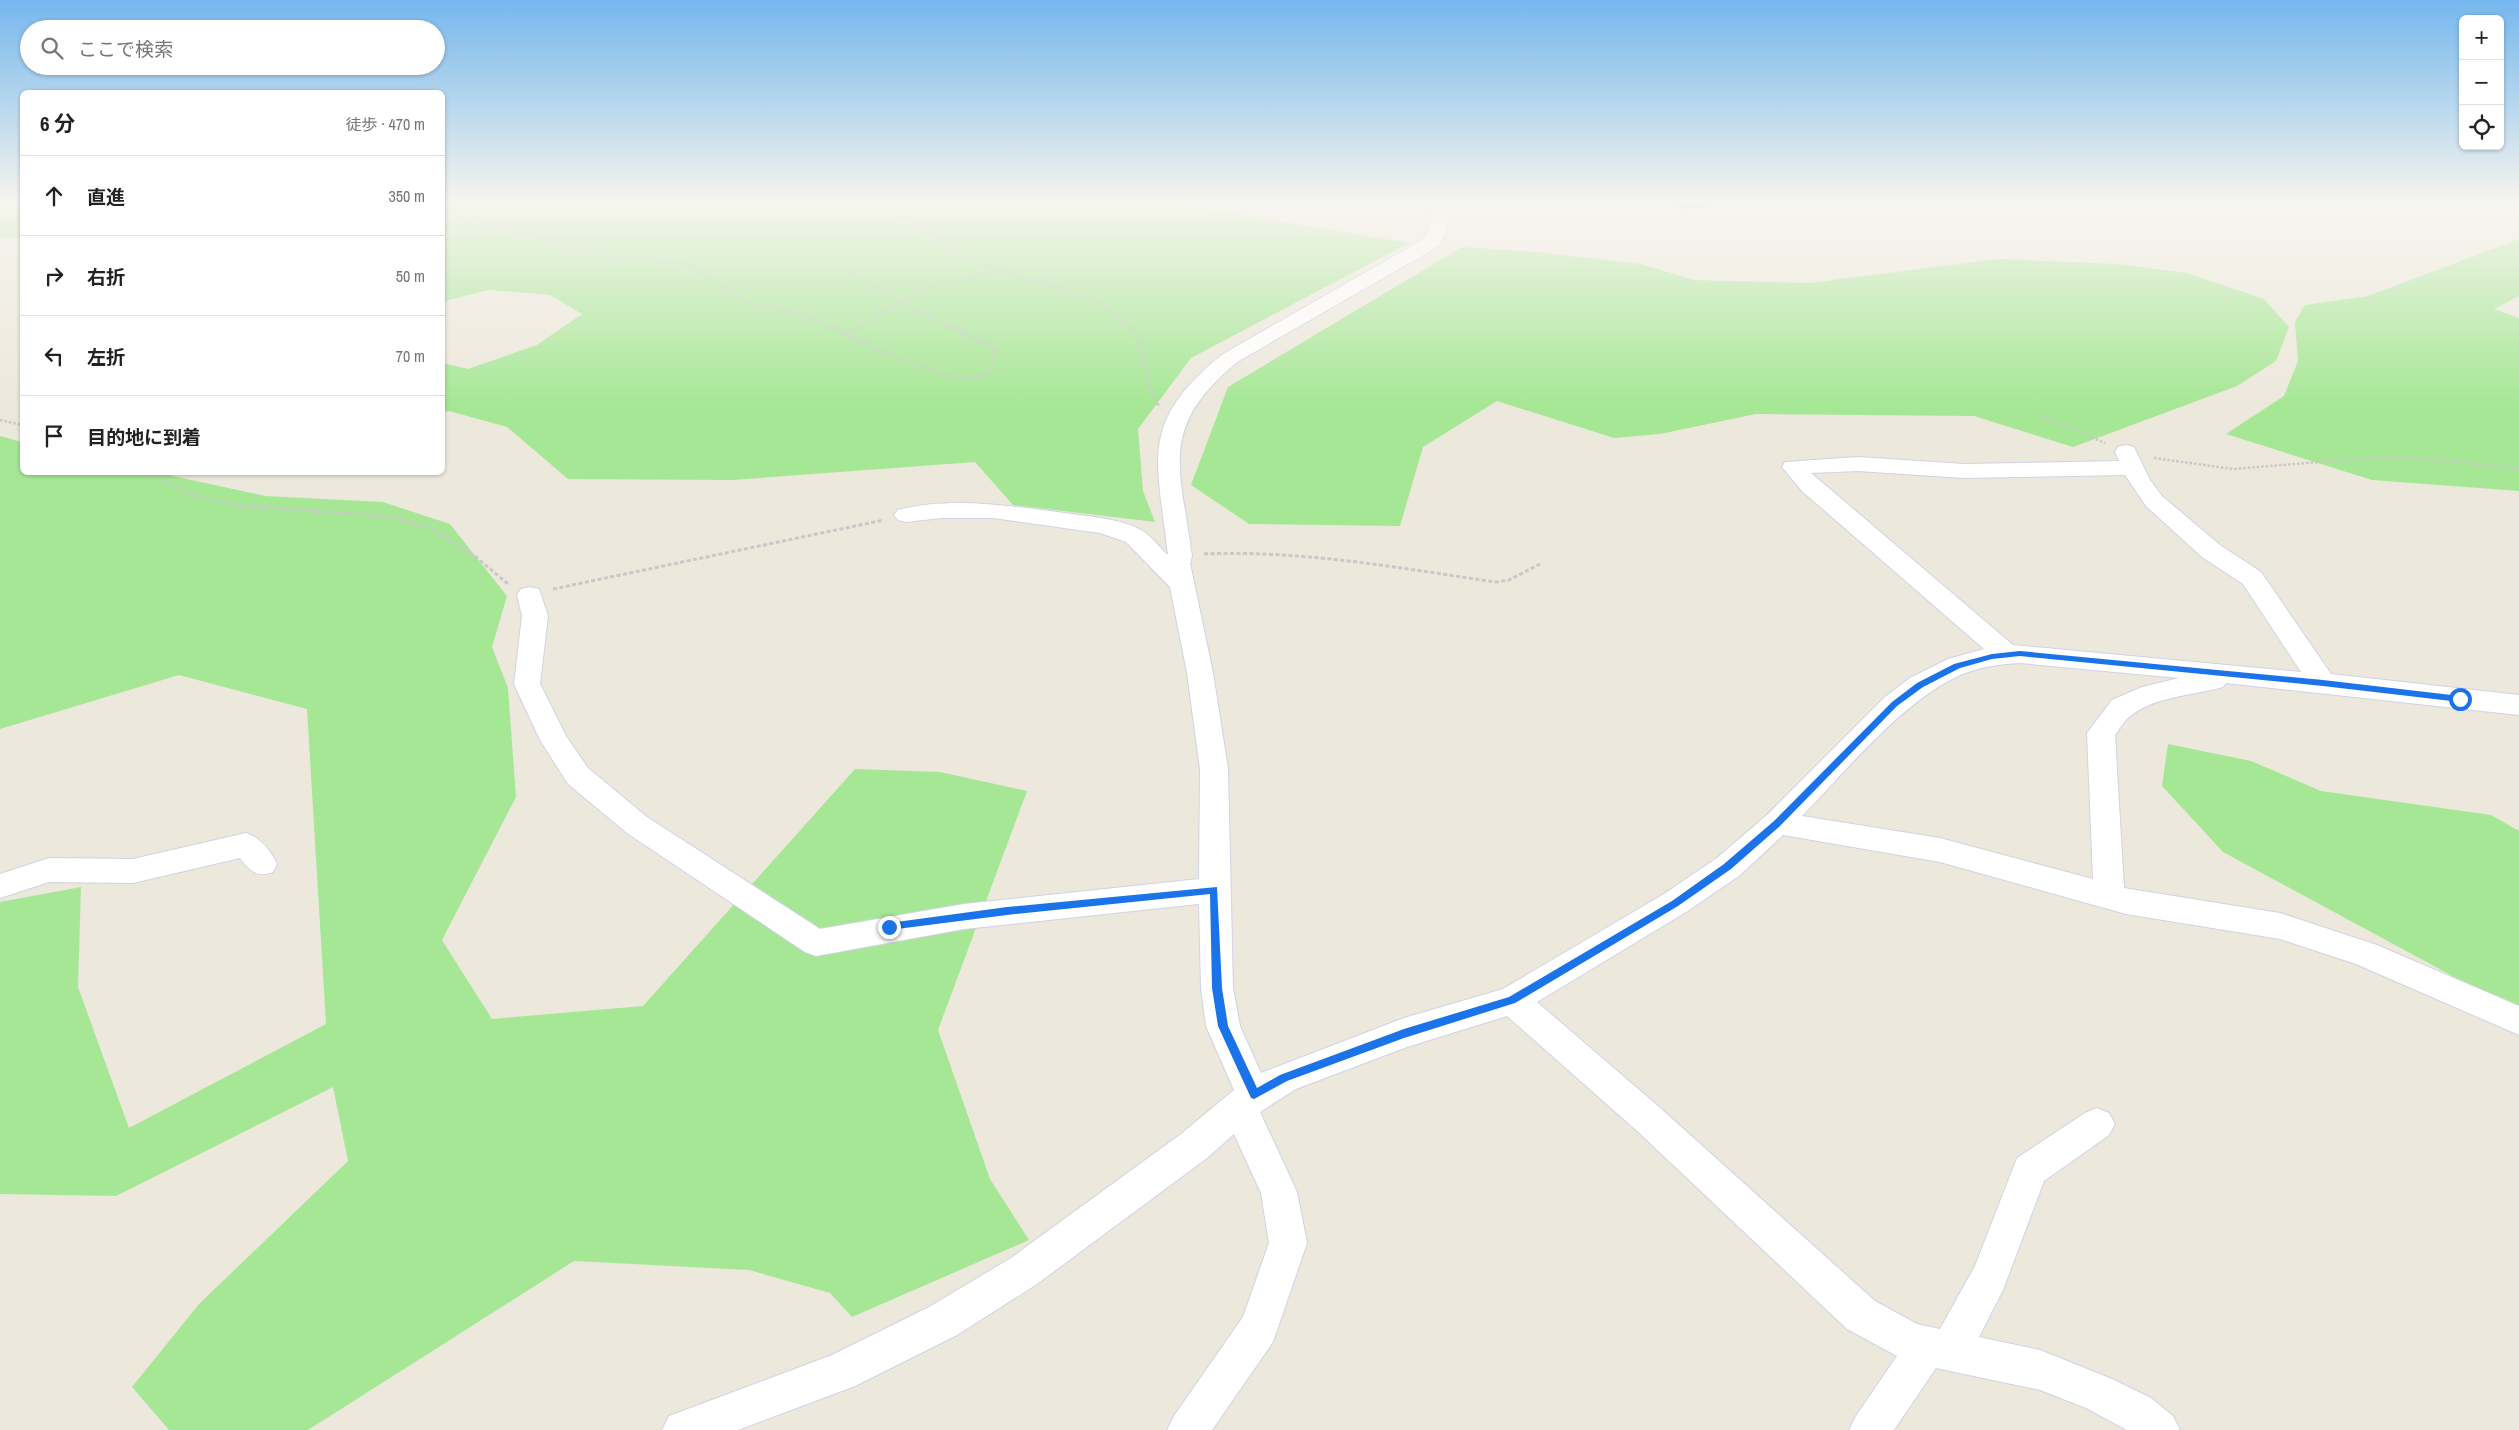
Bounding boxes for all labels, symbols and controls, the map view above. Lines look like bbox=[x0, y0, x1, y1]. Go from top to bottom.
map controls bbox=[2459, 15, 2504, 150]
button: + bbox=[2459, 15, 2504, 60]
search box bbox=[20, 20, 445, 75]
icon: search bbox=[38, 34, 66, 62]
text: ここで検索 bbox=[78, 36, 173, 62]
button: − bbox=[2459, 60, 2504, 105]
button: locate bbox=[2459, 105, 2504, 150]
text: 6 分 bbox=[40, 109, 75, 138]
text: 徒歩 · 470 m bbox=[346, 113, 425, 135]
icon: ahead bbox=[40, 182, 68, 210]
text: 直進 bbox=[87, 184, 125, 210]
text: 350 m bbox=[389, 185, 425, 207]
icon: right bbox=[40, 262, 68, 290]
text: 右折 bbox=[87, 264, 125, 290]
text: 50 m bbox=[396, 265, 425, 287]
icon: left bbox=[40, 342, 68, 370]
text: 左折 bbox=[87, 344, 125, 370]
text: 70 m bbox=[396, 345, 425, 367]
icon: arrive bbox=[40, 422, 68, 450]
text: 目的地に到着 bbox=[87, 424, 201, 450]
route start bbox=[2449, 688, 2472, 711]
route end bbox=[878, 916, 901, 939]

